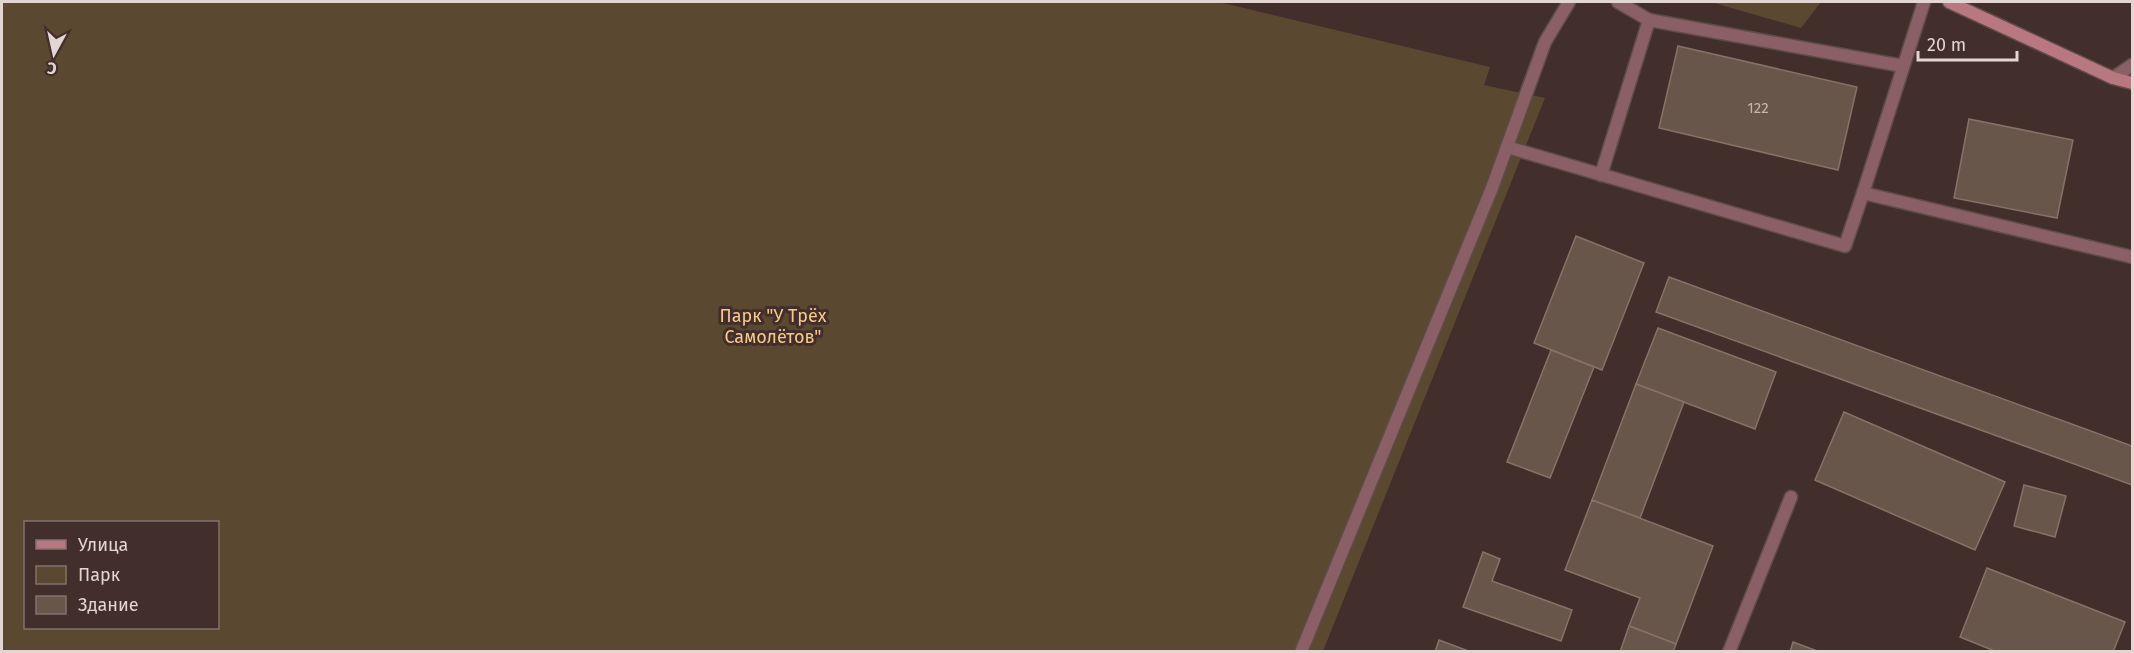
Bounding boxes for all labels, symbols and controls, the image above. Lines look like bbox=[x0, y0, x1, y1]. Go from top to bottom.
north arrow bbox=[24, 24, 84, 84]
scale bar bbox=[1918, 24, 2017, 62]
text: 20 m bbox=[1927, 34, 1966, 56]
text: С bbox=[45, 58, 58, 78]
house number: 122 bbox=[1747, 99, 1769, 117]
park label: Парк "У Трёх Самолётов" bbox=[720, 305, 827, 348]
legend bbox=[24, 521, 219, 629]
text: Улица bbox=[78, 534, 128, 556]
text: Парк bbox=[78, 564, 121, 586]
text: Здание bbox=[78, 594, 139, 616]

